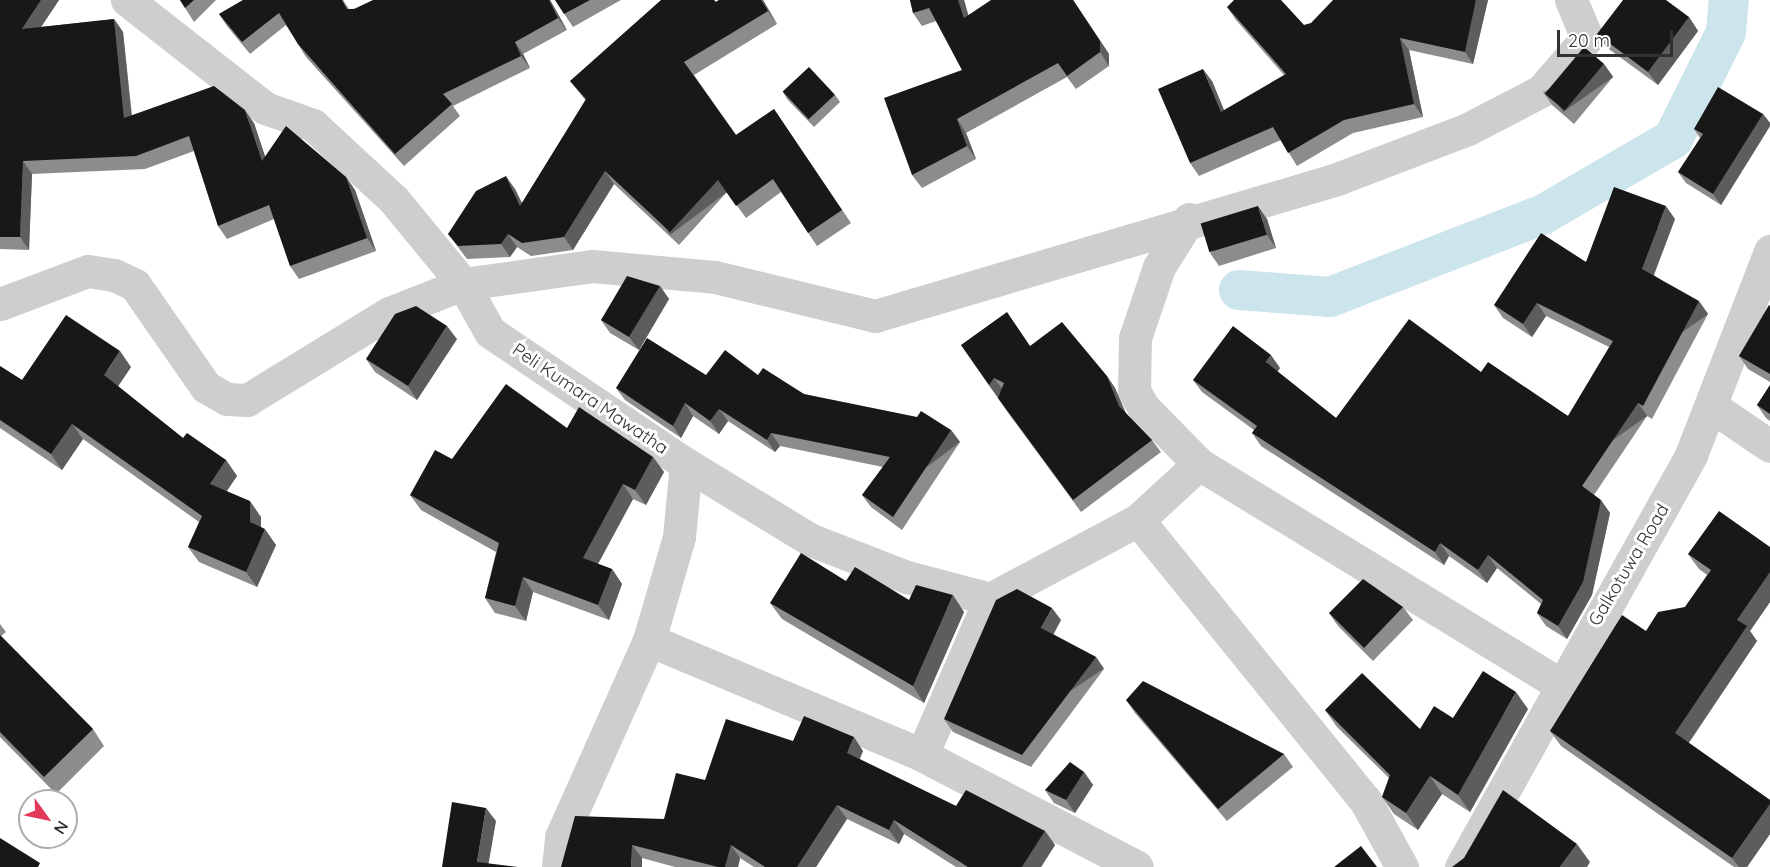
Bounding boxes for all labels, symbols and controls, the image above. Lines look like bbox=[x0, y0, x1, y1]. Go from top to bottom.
scale bar bbox=[1560, 18, 1676, 56]
text: 20 m bbox=[1568, 29, 1610, 52]
street label: Peli Kumara Mawatha bbox=[508, 339, 672, 459]
street label: Galkotuwa Road bbox=[1584, 500, 1674, 630]
north arrow bbox=[18, 789, 78, 849]
text: N bbox=[50, 817, 73, 838]

